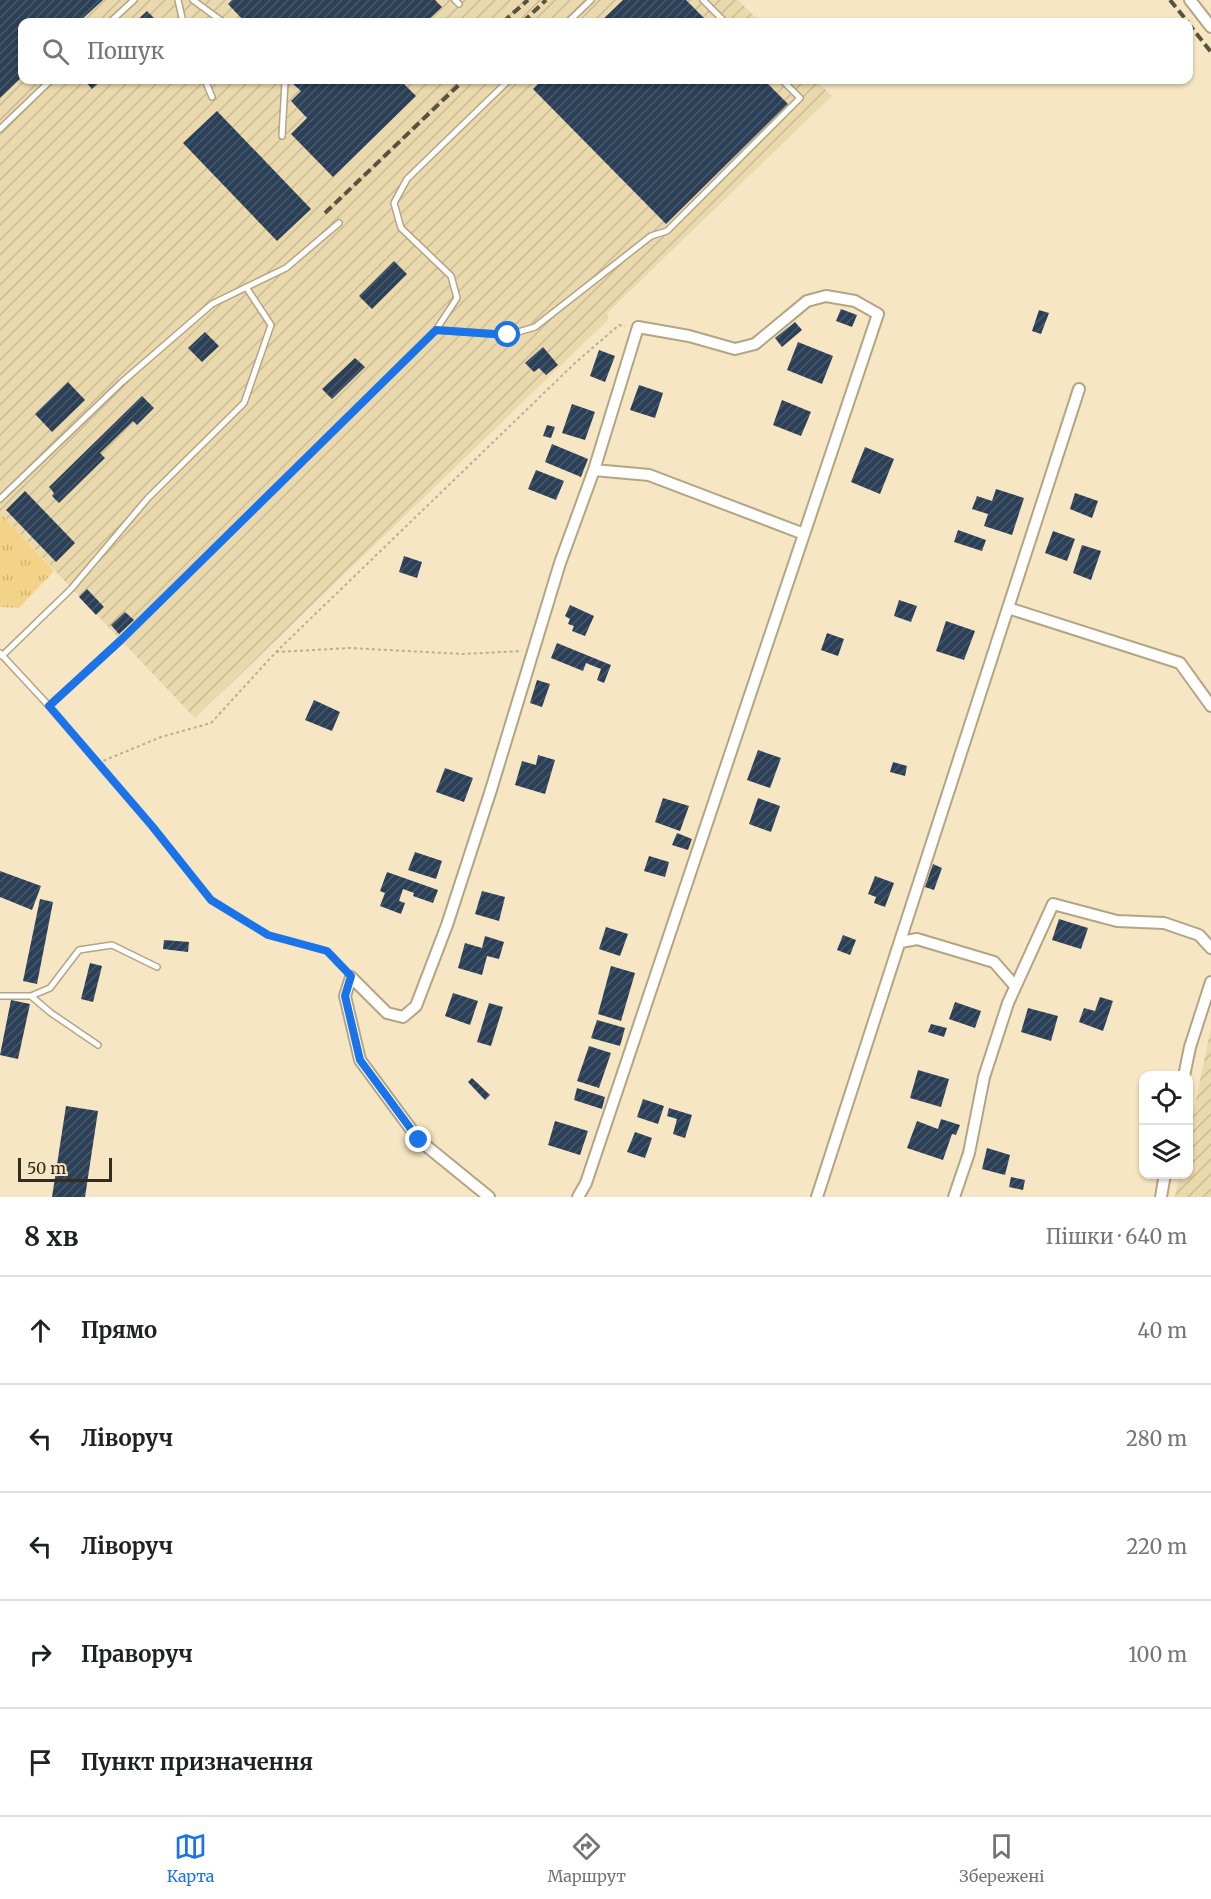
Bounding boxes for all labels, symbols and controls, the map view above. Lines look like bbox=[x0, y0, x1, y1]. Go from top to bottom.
search box bbox=[18, 18, 1193, 84]
icon: search bbox=[39, 35, 72, 68]
text: Пошук bbox=[87, 37, 164, 65]
route start bbox=[494, 321, 520, 347]
map controls bbox=[1139, 1071, 1193, 1179]
button: locate bbox=[1139, 1071, 1193, 1125]
button: layers bbox=[1139, 1125, 1193, 1179]
route end bbox=[405, 1126, 431, 1152]
scale bar bbox=[18, 1155, 112, 1182]
text: 50 m bbox=[27, 1158, 66, 1178]
text: 8 хв bbox=[24, 1220, 78, 1253]
text: Пішки · 640 m bbox=[1046, 1224, 1187, 1249]
icon: ahead bbox=[24, 1314, 57, 1347]
text: Прямо bbox=[81, 1316, 157, 1344]
text: 40 m bbox=[1137, 1318, 1187, 1343]
icon: left bbox=[24, 1422, 57, 1455]
text: Ліворуч bbox=[81, 1424, 173, 1452]
text: 280 m bbox=[1126, 1426, 1187, 1451]
icon: left bbox=[24, 1530, 57, 1563]
text: Ліворуч bbox=[81, 1532, 173, 1560]
text: 220 m bbox=[1127, 1534, 1187, 1559]
icon: right bbox=[24, 1638, 57, 1671]
text: Праворуч bbox=[81, 1640, 193, 1668]
text: 100 m bbox=[1128, 1642, 1187, 1667]
icon: arrive bbox=[24, 1746, 57, 1779]
text: Пункт призначення bbox=[81, 1748, 313, 1776]
tab: Карта bbox=[167, 1830, 214, 1886]
tab: Маршрут bbox=[548, 1830, 626, 1886]
tab: Збережені bbox=[959, 1830, 1044, 1886]

